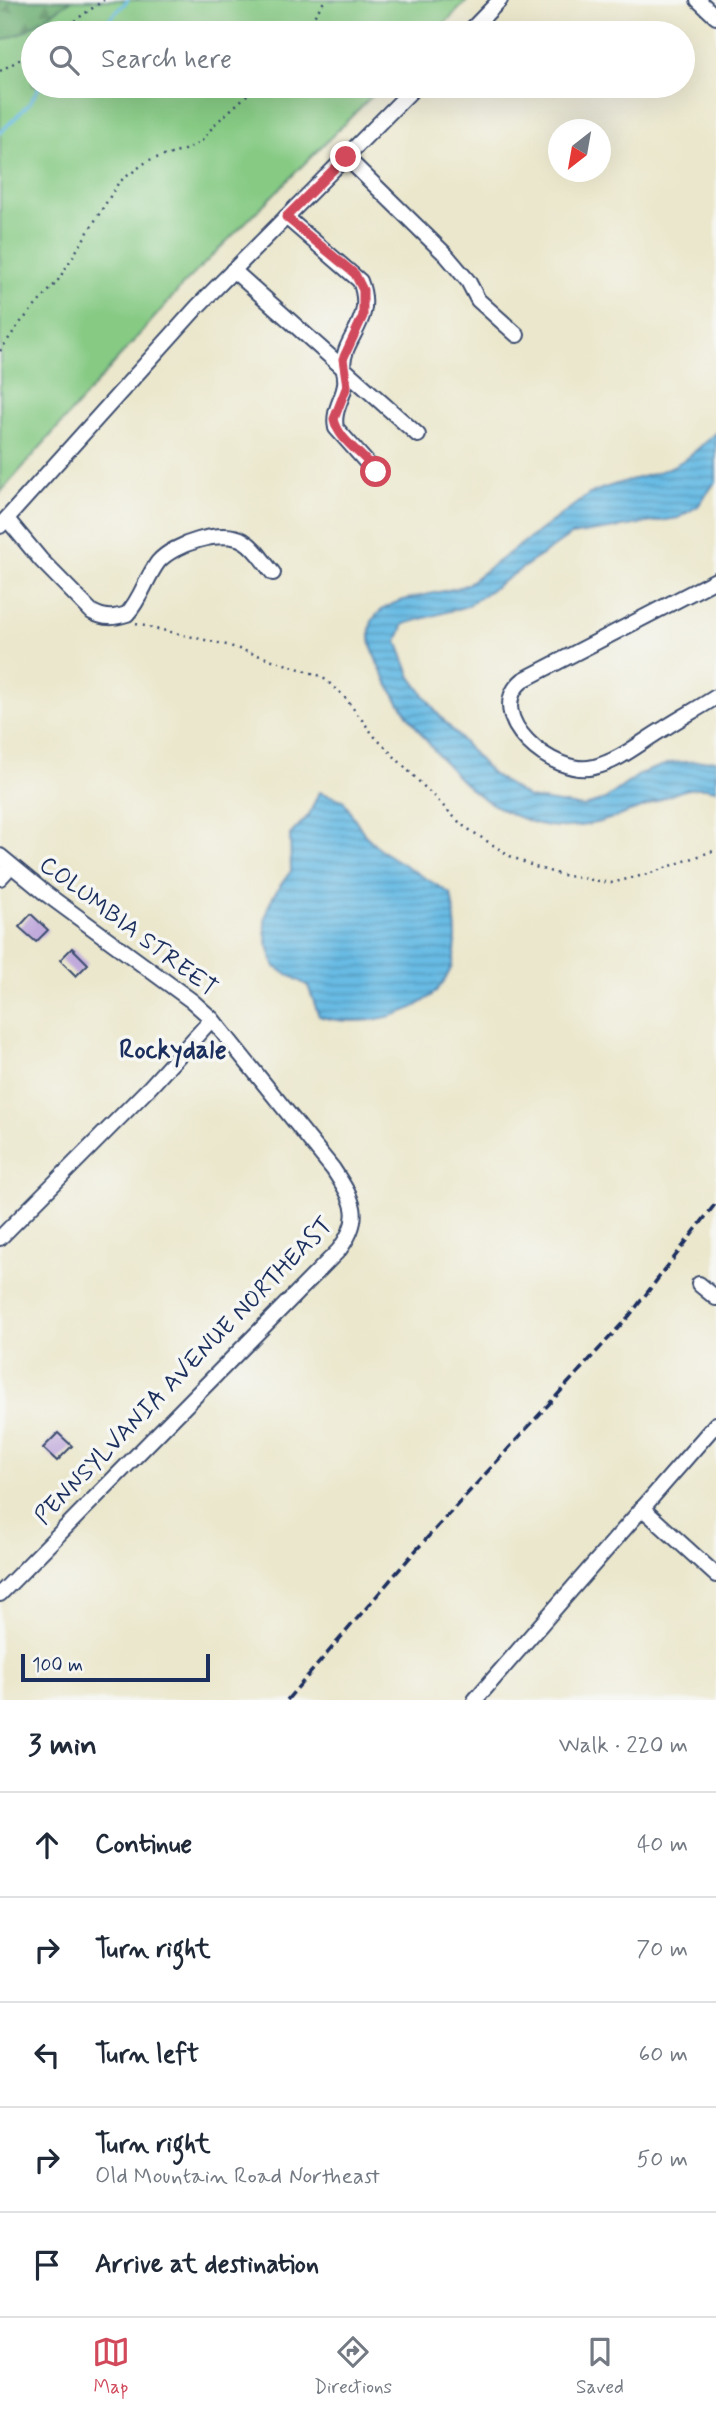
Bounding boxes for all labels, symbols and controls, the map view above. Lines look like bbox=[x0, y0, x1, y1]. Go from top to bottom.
search box bbox=[21, 21, 695, 98]
icon: search bbox=[45, 41, 83, 79]
text: Search here bbox=[101, 43, 232, 77]
north arrow bbox=[548, 119, 611, 182]
route end bbox=[330, 141, 361, 172]
route start bbox=[360, 456, 391, 487]
street label: COLUMBIA STREET bbox=[33, 850, 223, 1004]
district label: Rockydale bbox=[119, 1034, 227, 1068]
street label: PENNSYLVANIA AVENUE NORTHEAST bbox=[28, 1210, 340, 1532]
scale bar bbox=[21, 1651, 210, 1683]
text: 100 m bbox=[32, 1653, 83, 1678]
text: 3 min bbox=[28, 1726, 97, 1765]
text: Walk · 220 m bbox=[559, 1731, 688, 1761]
icon: ahead bbox=[28, 1826, 66, 1864]
text: Continue bbox=[95, 1828, 192, 1862]
text: 40 m bbox=[637, 1830, 688, 1860]
icon: right bbox=[28, 1931, 66, 1969]
text: Turn right bbox=[95, 1933, 211, 1967]
text: 70 m bbox=[636, 1935, 688, 1965]
icon: left bbox=[28, 2036, 66, 2074]
text: Turn left bbox=[95, 2038, 199, 2072]
text: 60 m bbox=[639, 2040, 688, 2070]
text: Turn right bbox=[95, 2128, 211, 2162]
icon: right bbox=[28, 2141, 66, 2179]
text: 50 m bbox=[637, 2145, 688, 2175]
text: Old Mountain Road Northeast bbox=[95, 2162, 380, 2192]
icon: arrive bbox=[28, 2246, 66, 2284]
text: Arrive at destination bbox=[95, 2248, 319, 2282]
tab: Map bbox=[92, 2333, 130, 2400]
tab: Directions bbox=[314, 2333, 392, 2400]
tab: Saved bbox=[576, 2333, 624, 2400]

